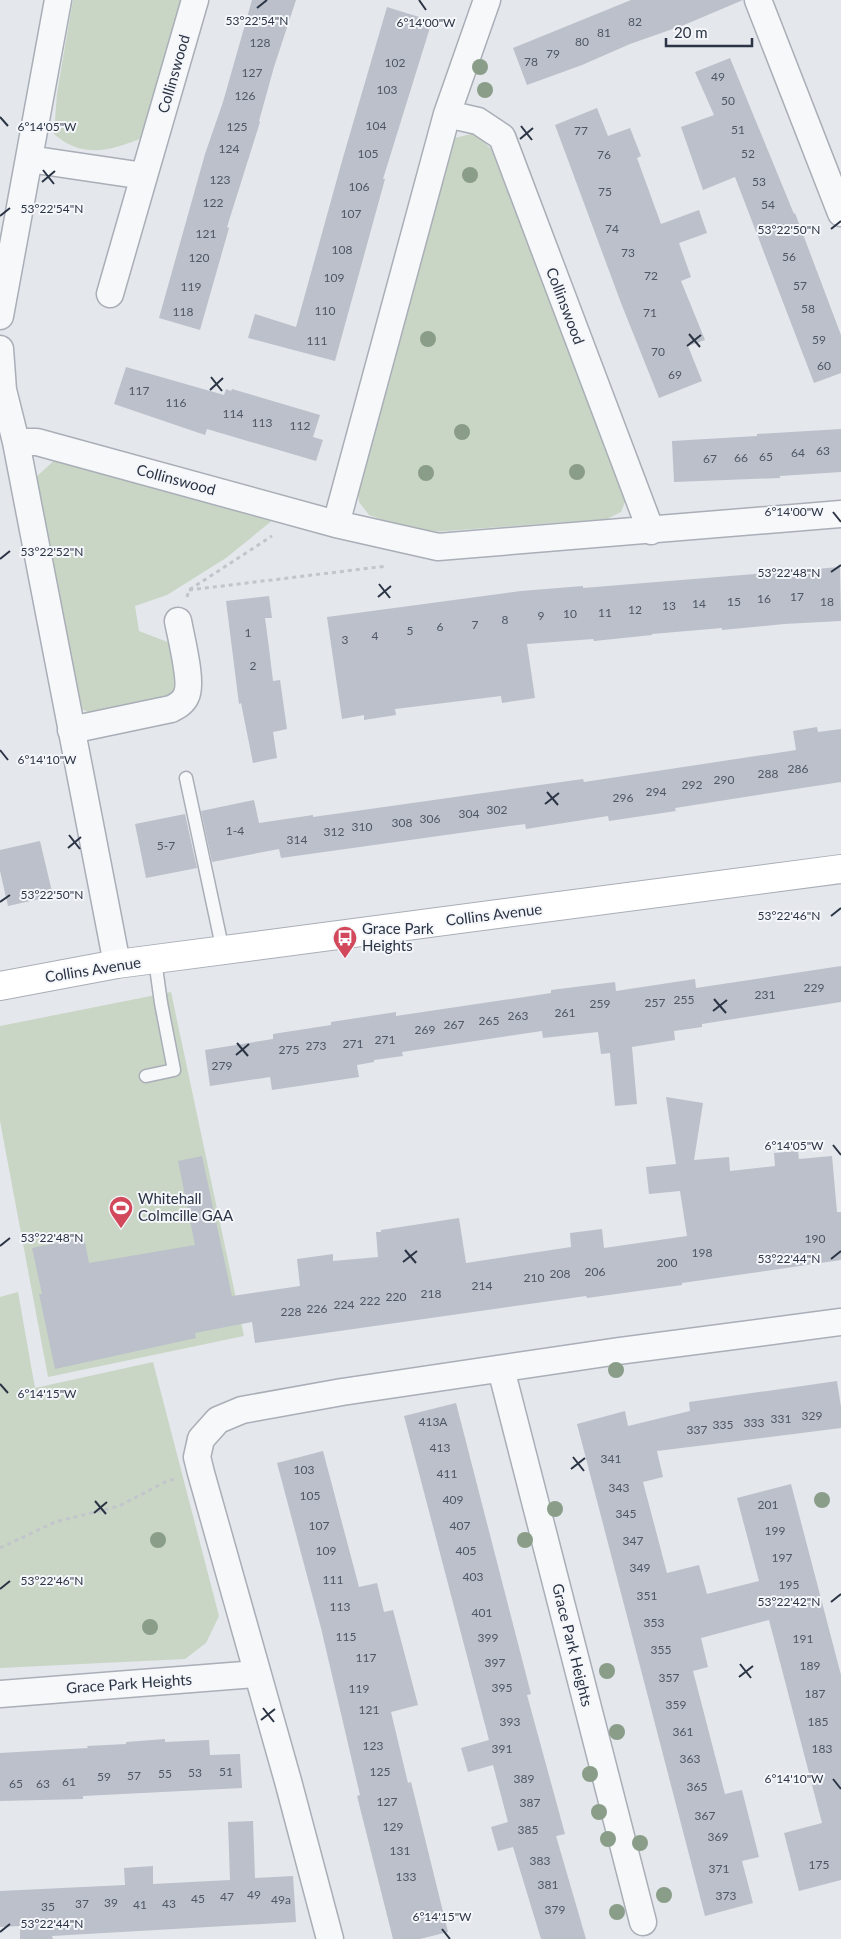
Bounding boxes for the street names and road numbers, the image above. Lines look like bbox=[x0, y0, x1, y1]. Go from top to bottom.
street label: Collinswood bbox=[153, 32, 193, 115]
street label: Collinswood bbox=[543, 265, 589, 347]
street label: Collinswood bbox=[135, 460, 218, 498]
street label: Collins Avenue bbox=[445, 899, 543, 929]
street label: Collins Avenue bbox=[44, 953, 142, 985]
street label: Grace Park Heights bbox=[549, 1581, 597, 1708]
street label: Grace Park Heights bbox=[65, 1670, 193, 1696]

